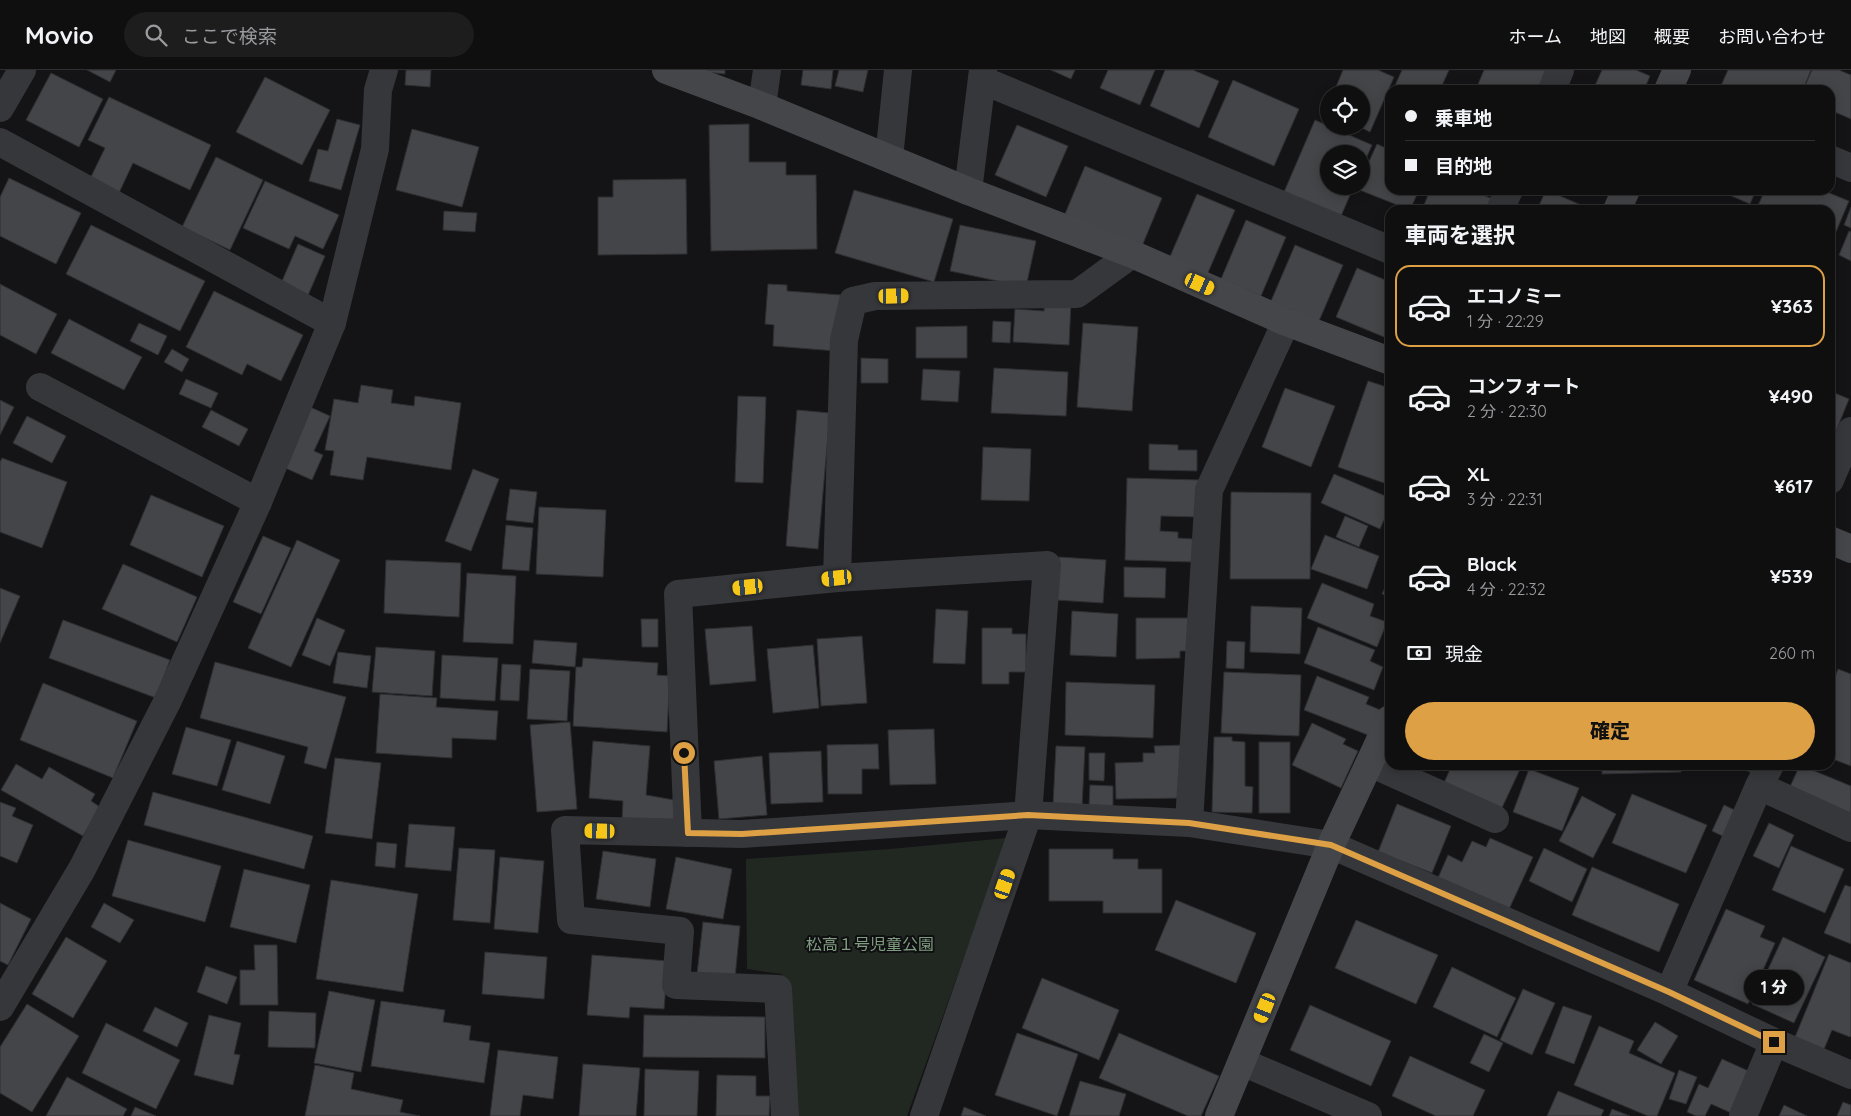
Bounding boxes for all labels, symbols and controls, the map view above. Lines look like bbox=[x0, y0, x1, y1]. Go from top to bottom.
search box bbox=[124, 12, 474, 57]
text: Movio bbox=[25, 20, 94, 50]
icon: search bbox=[142, 21, 170, 49]
text: ここで検索 bbox=[182, 24, 277, 48]
text: ホーム bbox=[1509, 25, 1562, 48]
text: 地図 bbox=[1590, 25, 1626, 48]
text: 概要 bbox=[1654, 25, 1690, 48]
text: お問い合わせ bbox=[1718, 25, 1826, 48]
map controls bbox=[1320, 85, 1370, 195]
button: locate bbox=[1320, 85, 1370, 135]
text: 乗車地 bbox=[1435, 106, 1492, 130]
button: layers bbox=[1320, 145, 1370, 195]
text: 目的地 bbox=[1435, 154, 1492, 178]
text: 車両を選択 bbox=[1405, 221, 1515, 249]
car bbox=[1183, 271, 1216, 297]
icon: car bbox=[1407, 284, 1452, 329]
text: エコノミー bbox=[1467, 284, 1562, 308]
car bbox=[878, 288, 909, 304]
text: ¥363 bbox=[1771, 294, 1813, 318]
text: 1 分 · 22:29 bbox=[1467, 311, 1544, 331]
icon: car bbox=[1407, 374, 1452, 419]
text: コンフォート bbox=[1467, 374, 1580, 398]
text: ¥490 bbox=[1768, 384, 1813, 408]
text: 2 分 · 22:30 bbox=[1467, 401, 1547, 421]
text: XL bbox=[1467, 462, 1490, 486]
icon: car bbox=[1407, 464, 1452, 509]
text: ¥617 bbox=[1774, 474, 1813, 498]
text: 3 分 · 22:31 bbox=[1467, 489, 1543, 509]
text: Black bbox=[1467, 552, 1517, 576]
icon: car bbox=[1407, 554, 1452, 599]
text: ¥539 bbox=[1770, 564, 1813, 588]
car bbox=[821, 569, 852, 587]
car bbox=[732, 578, 763, 596]
text: 4 分 · 22:32 bbox=[1467, 579, 1546, 599]
icon: cash bbox=[1405, 639, 1433, 667]
text: 現金 bbox=[1445, 642, 1483, 666]
text: 260 m bbox=[1769, 643, 1815, 663]
button: 確定 bbox=[1405, 702, 1815, 760]
route start bbox=[673, 742, 695, 764]
car bbox=[584, 823, 615, 839]
car bbox=[993, 867, 1016, 901]
park label: 松高１号児童公園 bbox=[806, 934, 934, 954]
callout: 1 分 bbox=[1744, 970, 1804, 1004]
text: 1 分 bbox=[1761, 977, 1787, 997]
car bbox=[1252, 991, 1277, 1025]
route end bbox=[1763, 1031, 1785, 1053]

